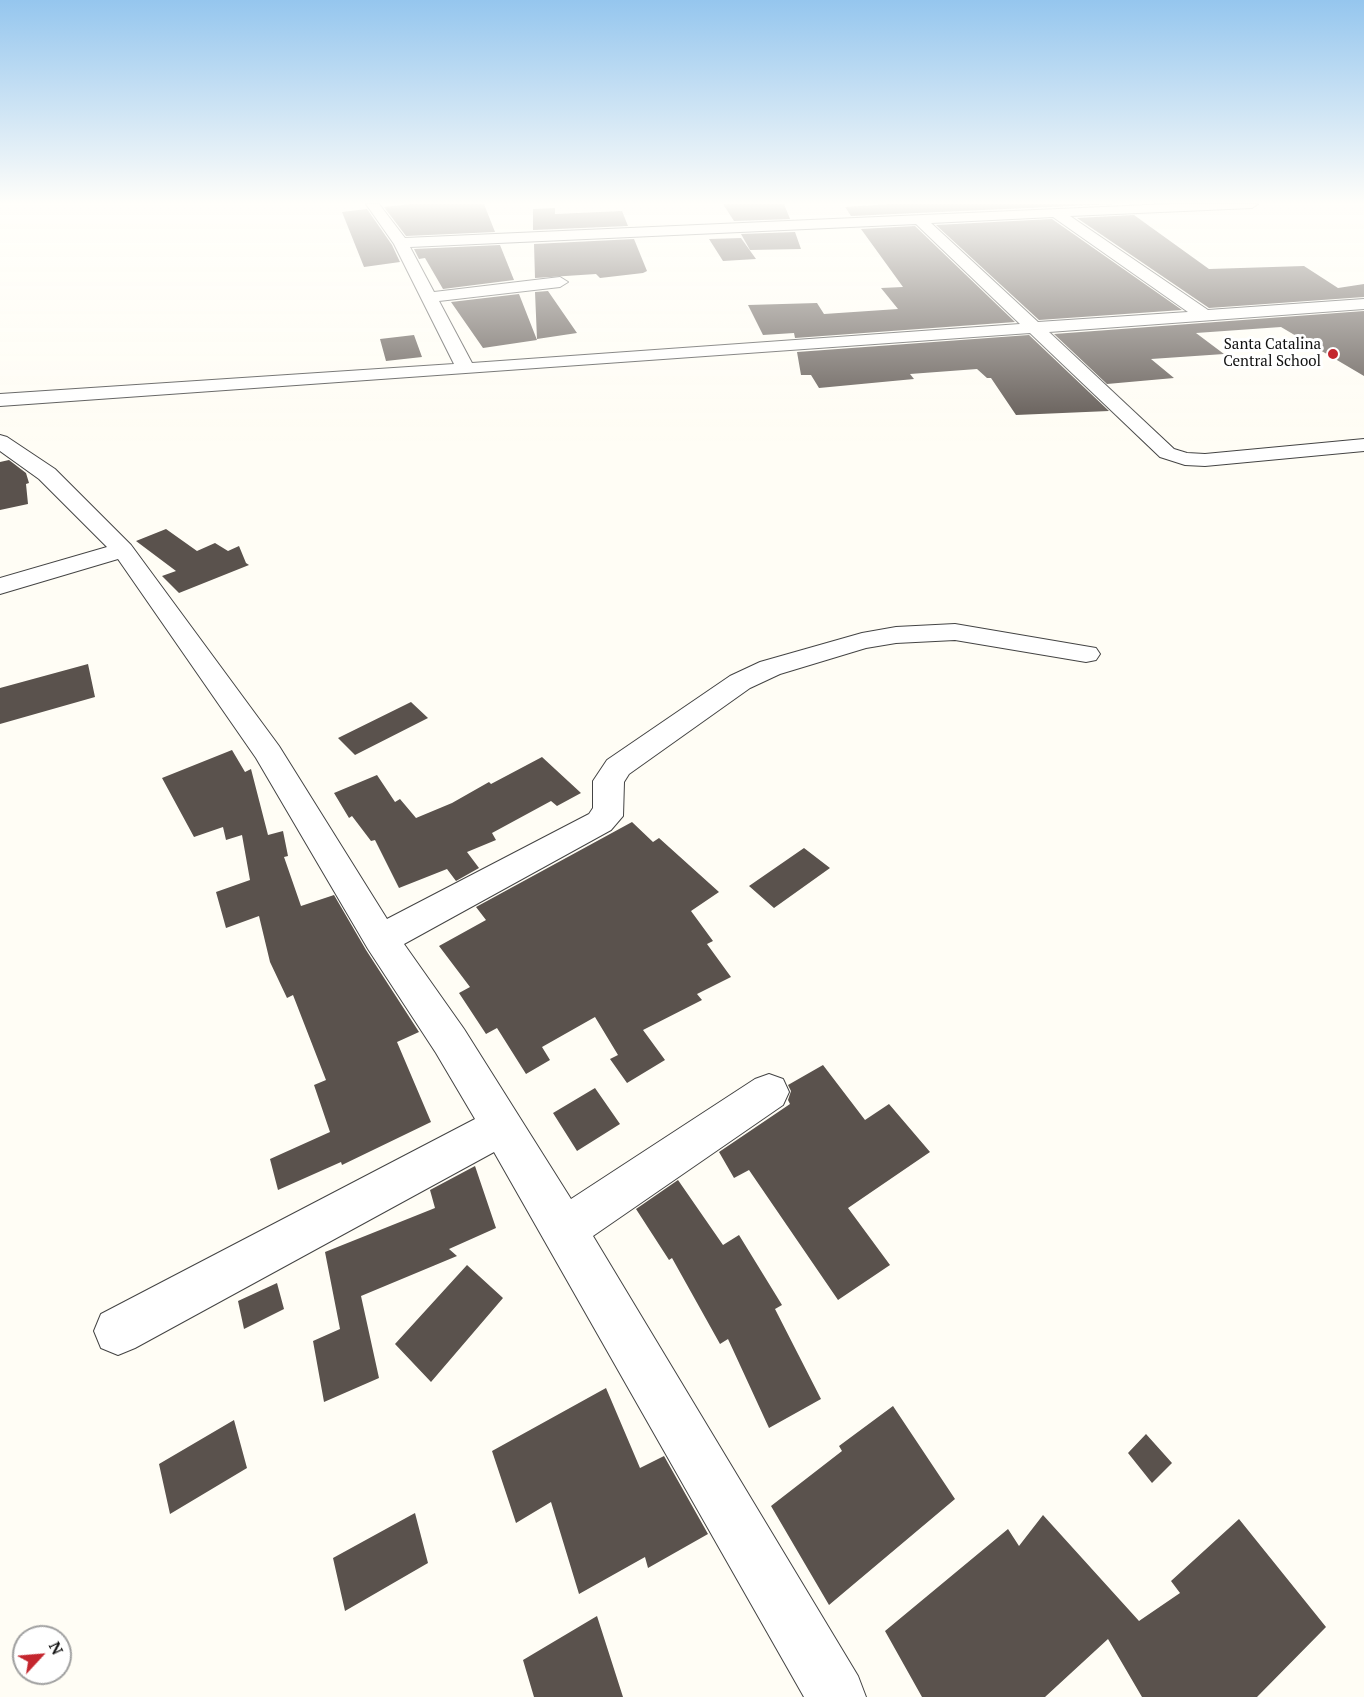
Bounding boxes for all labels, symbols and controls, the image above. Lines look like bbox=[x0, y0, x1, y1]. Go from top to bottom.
place label: Santa Catalina Central School bbox=[1223, 336, 1321, 371]
marker: Santa Catalina Central School bbox=[1326, 347, 1340, 361]
north arrow bbox=[12, 1625, 72, 1685]
text: N bbox=[44, 1638, 69, 1658]

